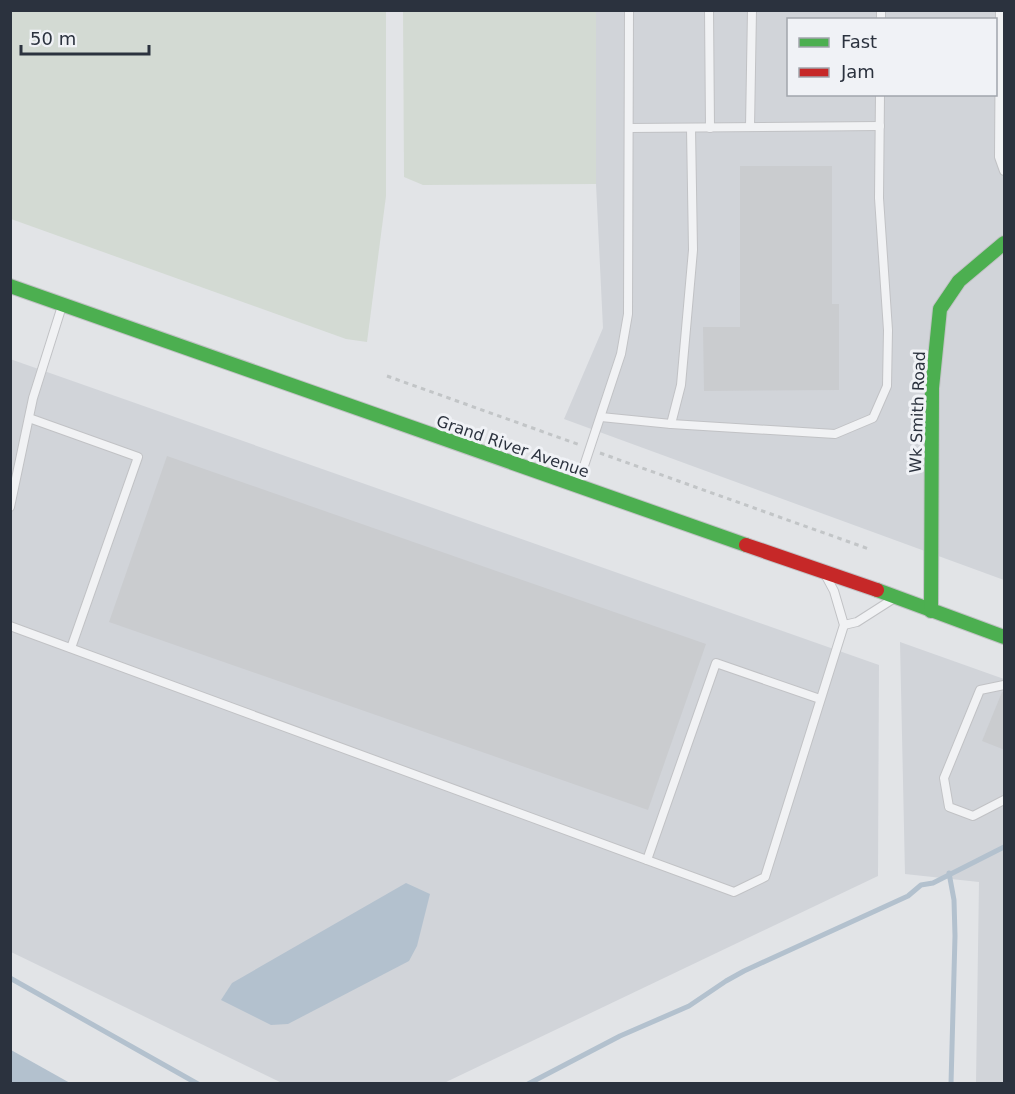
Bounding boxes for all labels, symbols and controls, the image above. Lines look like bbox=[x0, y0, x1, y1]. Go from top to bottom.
scale bar bbox=[21, 18, 148, 56]
legend bbox=[787, 18, 997, 96]
text: 50 m bbox=[30, 28, 76, 49]
text: Fast bbox=[841, 31, 877, 52]
text: Jam bbox=[840, 61, 875, 82]
street label: Wk Smith Road bbox=[906, 351, 929, 473]
street label: Grand River Avenue bbox=[434, 411, 592, 482]

